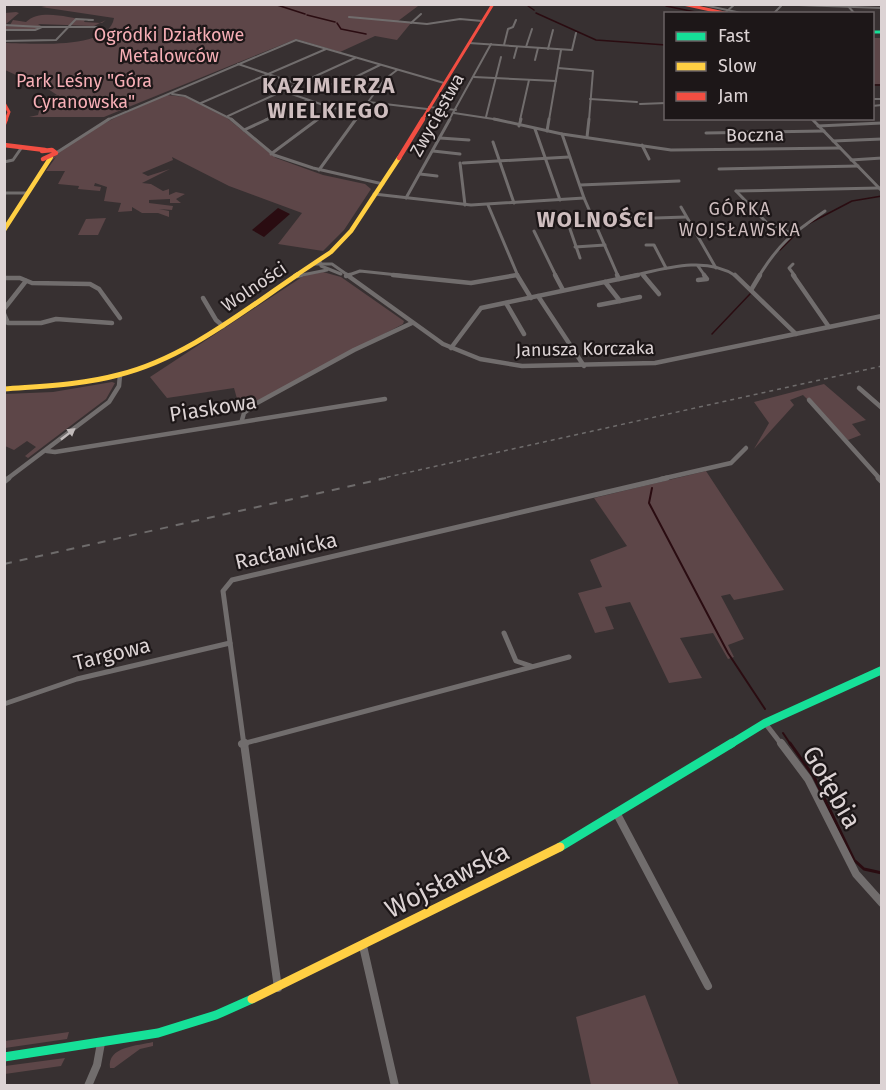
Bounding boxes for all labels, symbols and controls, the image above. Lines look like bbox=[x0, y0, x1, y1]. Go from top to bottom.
legend bbox=[664, 12, 874, 120]
park label: Ogródki Działkowe Metalowców bbox=[94, 24, 244, 67]
text: Fast bbox=[718, 25, 751, 47]
text: Slow bbox=[718, 55, 757, 77]
park label: Park Leśny "Góra Cyranowska" bbox=[16, 70, 152, 113]
street label: Zwycięstwa bbox=[405, 70, 469, 160]
district label: KAZIMIERZA WIELKIEGO bbox=[262, 72, 396, 124]
text: Jam bbox=[718, 85, 749, 107]
street label: Boczna bbox=[726, 123, 784, 147]
district label: GÓRKA WOJSŁAWSKA bbox=[679, 198, 801, 241]
district label: WOLNOŚCI bbox=[537, 206, 655, 233]
street label: Wolności bbox=[217, 257, 291, 317]
street label: Janusza Korczaka bbox=[515, 337, 655, 361]
street label: Piaskowa bbox=[167, 388, 259, 428]
one-way arrow bbox=[60, 428, 76, 441]
street label: Racławicka bbox=[232, 527, 340, 575]
street label: Targowa bbox=[71, 632, 153, 676]
street label: Gołębia bbox=[796, 740, 868, 834]
street label: Wojsławska bbox=[380, 836, 515, 925]

